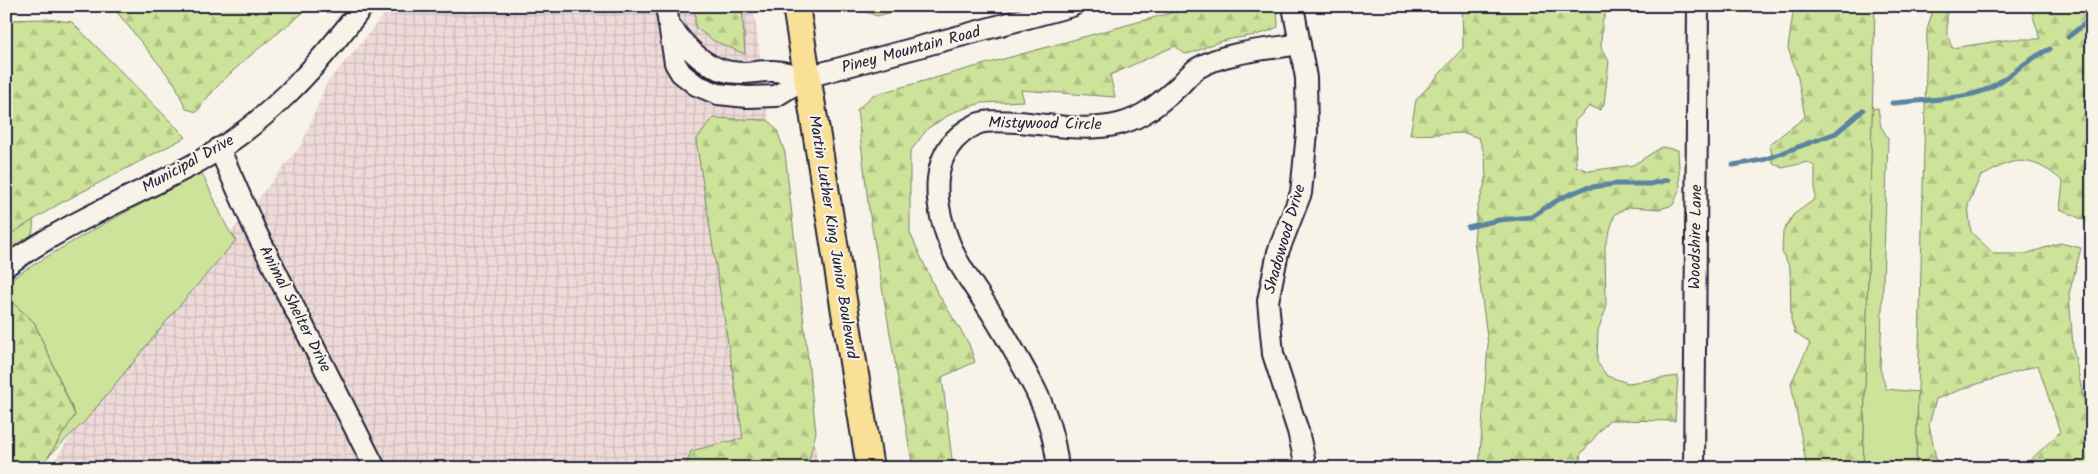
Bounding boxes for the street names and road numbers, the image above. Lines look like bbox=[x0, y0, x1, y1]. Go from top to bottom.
street label: Piney Mountain Road bbox=[839, 19, 984, 81]
street label: Mistywood Circle bbox=[988, 111, 1102, 137]
street label: Martin Luther King Junior Boulevard bbox=[801, 113, 865, 362]
street label: Municipal Drive bbox=[137, 128, 239, 200]
street label: Shadowood Drive bbox=[1257, 181, 1313, 297]
street label: Woodshire Lane bbox=[1683, 184, 1709, 290]
street label: Animal Shelter Drive bbox=[252, 241, 338, 377]

